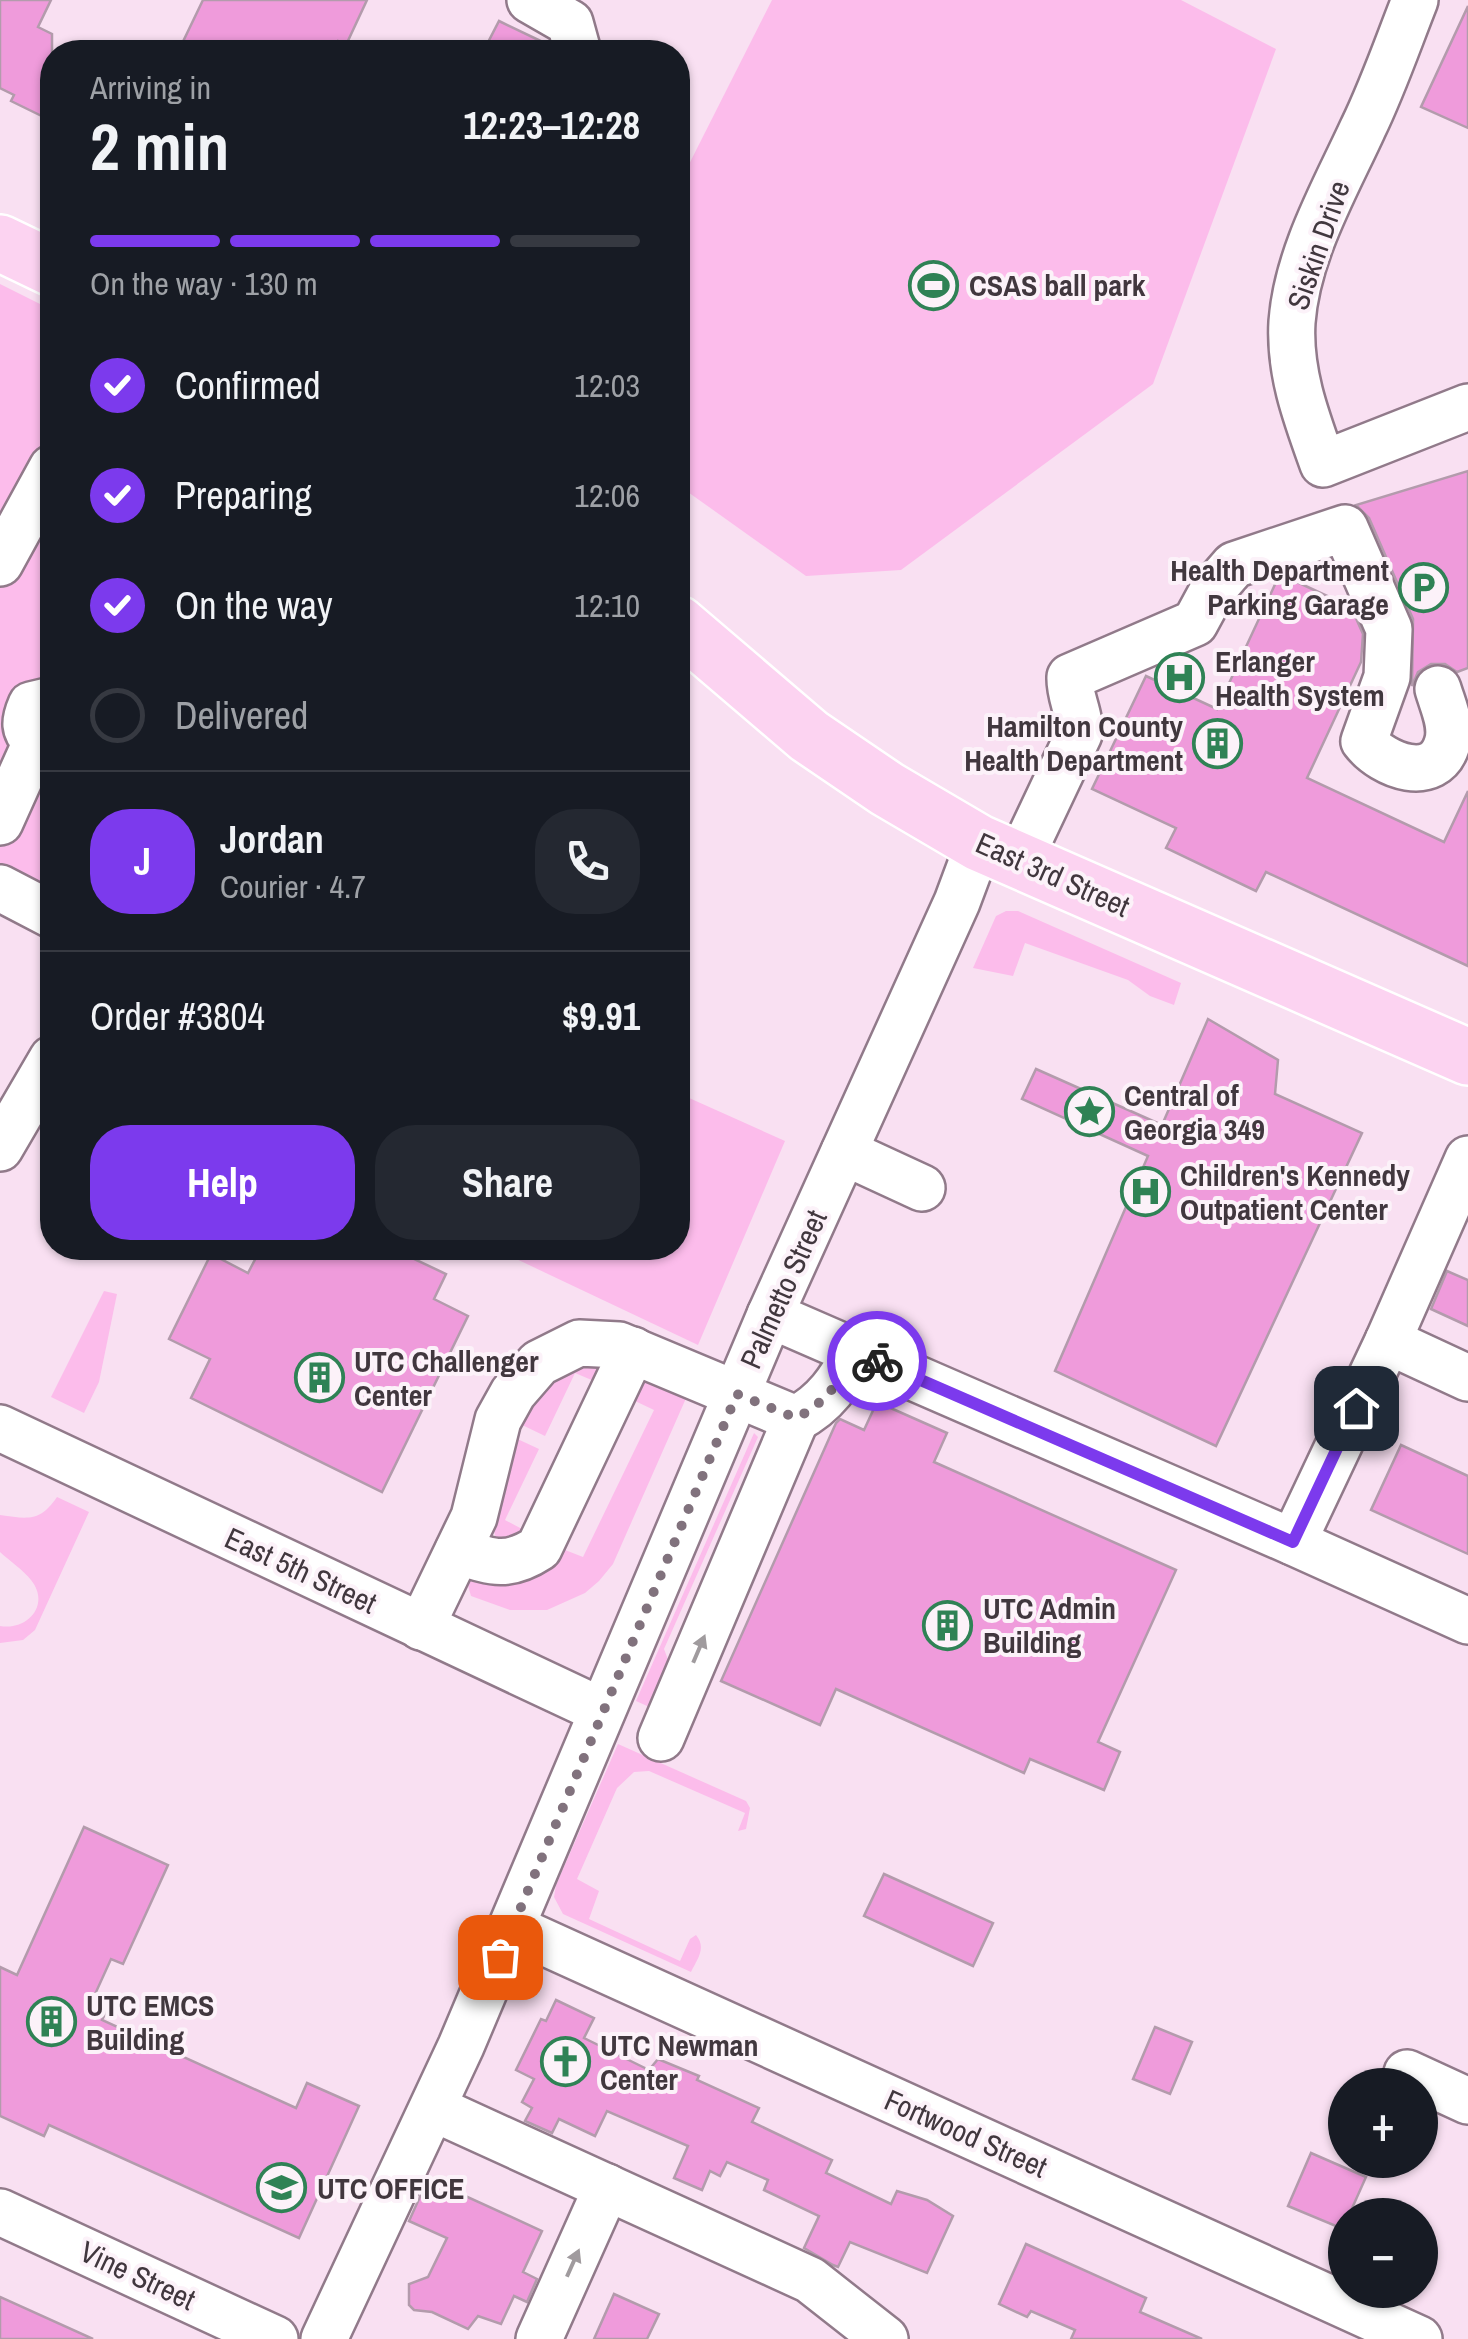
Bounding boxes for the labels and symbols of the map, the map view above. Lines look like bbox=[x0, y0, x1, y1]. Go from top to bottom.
street label: Siskin Drive bbox=[1277, 175, 1359, 315]
sports icon: CSAS ball park bbox=[908, 259, 960, 311]
place label: CSAS ball park bbox=[969, 265, 1146, 305]
place label: Health Department Parking Garage bbox=[1170, 550, 1389, 624]
parking icon: Health Department Parking Garage bbox=[1398, 561, 1450, 613]
place label: Erlanger Health System bbox=[1215, 641, 1385, 715]
hospital icon: Erlanger Health System bbox=[1154, 652, 1206, 704]
place label: Hamilton County Health Department bbox=[964, 706, 1183, 780]
building icon: Hamilton County Health Department bbox=[1192, 717, 1244, 769]
street label: East 3rd Street bbox=[970, 822, 1136, 926]
place label: Central of Georgia 349 bbox=[1124, 1075, 1265, 1149]
place icon: Central of Georgia 349 bbox=[1063, 1086, 1115, 1138]
place label: Children's Kennedy Outpatient Center bbox=[1180, 1155, 1410, 1229]
hospital icon: Children's Kennedy Outpatient Center bbox=[1119, 1166, 1171, 1218]
street label: Palmetto Street bbox=[730, 1203, 836, 1375]
courier bbox=[827, 1311, 927, 1411]
place label: UTC Challenger Center bbox=[354, 1341, 539, 1415]
building icon: UTC Challenger Center bbox=[293, 1352, 345, 1404]
pin bbox=[1314, 1366, 1399, 1451]
street label: East 5th Street bbox=[219, 1517, 383, 1623]
place label: UTC Admin Building bbox=[983, 1588, 1116, 1662]
building icon: UTC Admin Building bbox=[922, 1599, 974, 1651]
one-way arrow bbox=[691, 1634, 707, 1663]
pin bbox=[458, 1915, 543, 2000]
place label: UTC EMCS Building bbox=[86, 1985, 214, 2059]
building icon: UTC EMCS Building bbox=[25, 1996, 77, 2048]
place label: UTC Newman Center bbox=[600, 2025, 759, 2099]
church icon: UTC Newman Center bbox=[539, 2036, 591, 2088]
street label: Fortwood Street bbox=[878, 2079, 1054, 2187]
school or university icon: UTC OFFICE bbox=[256, 2162, 308, 2214]
place label: UTC OFFICE bbox=[317, 2168, 465, 2208]
street label: Vine Street bbox=[74, 2231, 202, 2319]
one-way arrow bbox=[565, 2248, 581, 2278]

